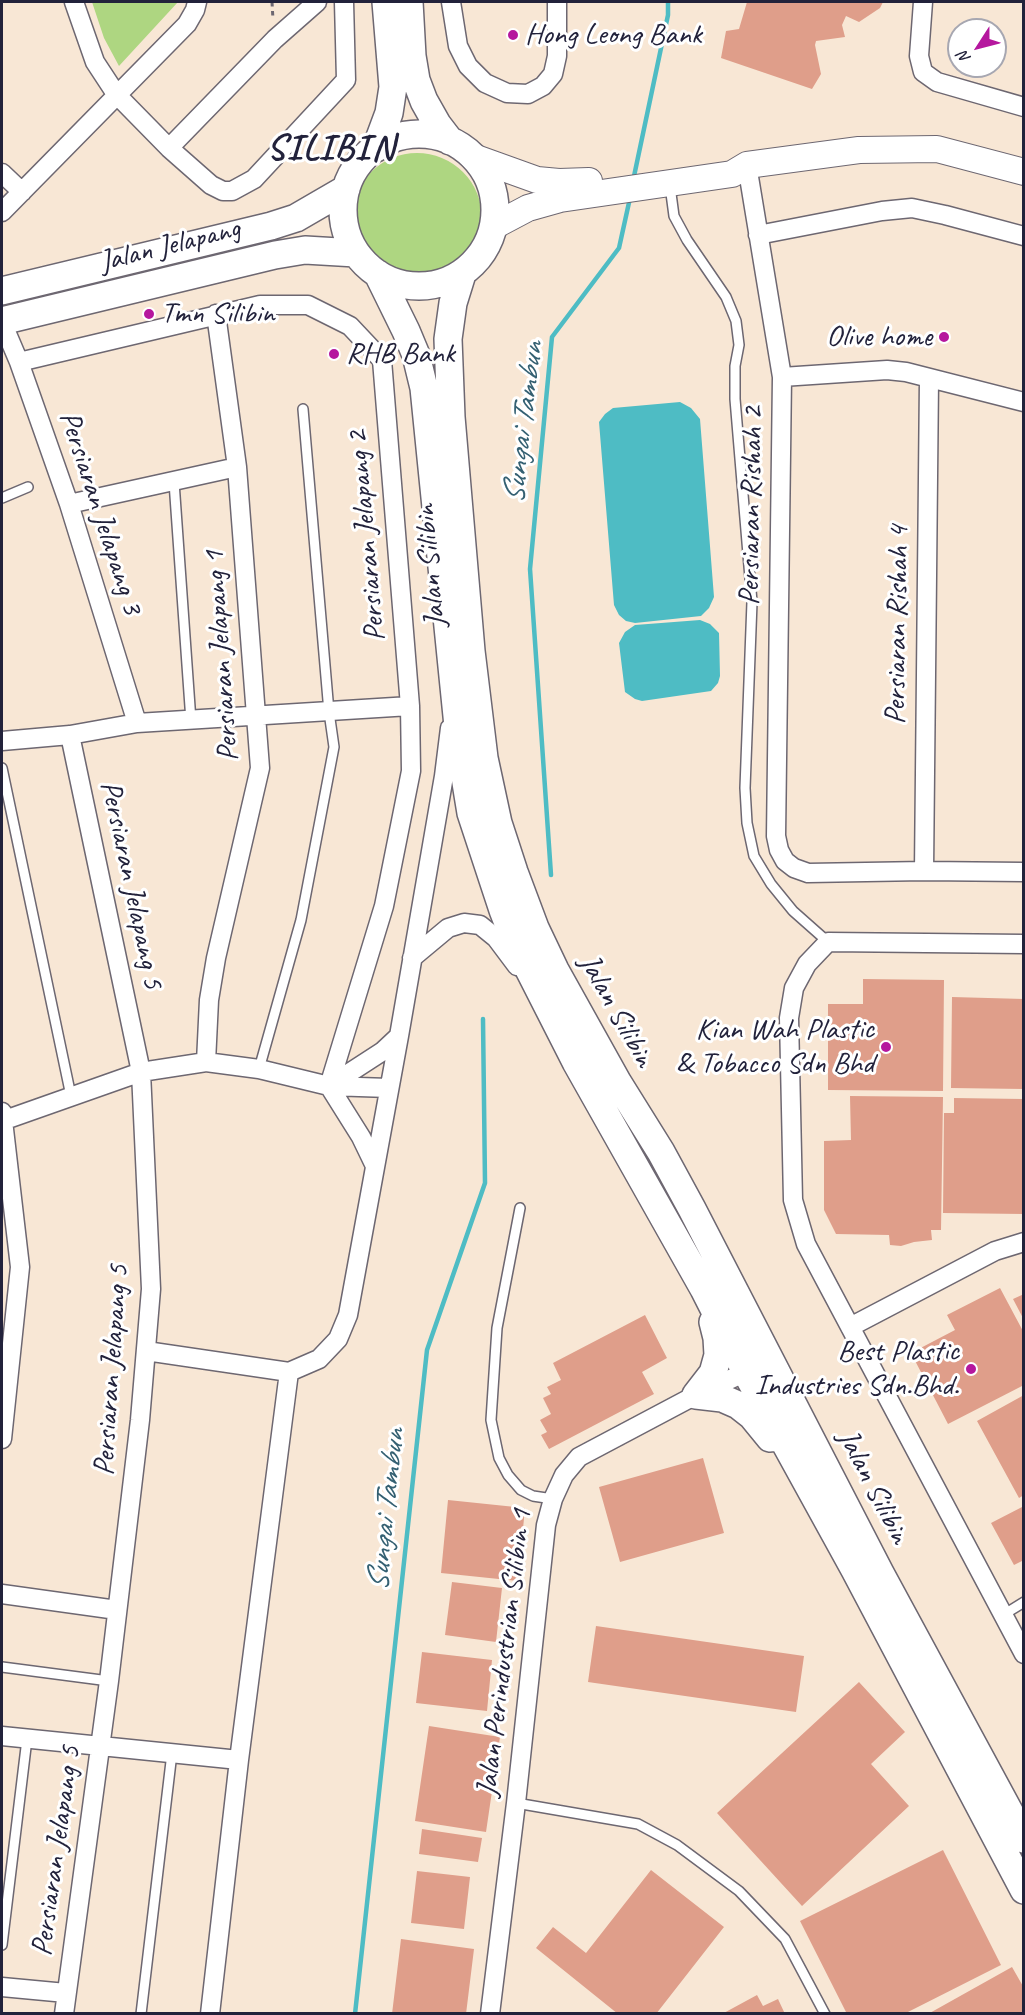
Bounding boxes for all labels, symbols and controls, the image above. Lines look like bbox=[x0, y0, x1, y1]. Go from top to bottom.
place label: Hong Leong Bank bbox=[525, 17, 702, 53]
north arrow bbox=[947, 18, 1007, 78]
marker: Hong Leong Bank bbox=[506, 28, 520, 42]
text: N bbox=[953, 48, 975, 67]
district label: SILIBIN bbox=[266, 128, 396, 172]
street label: Jalan Jelapang bbox=[96, 211, 244, 281]
place label: Tmn Silibin bbox=[161, 296, 274, 332]
marker: Tmn Silibin bbox=[142, 307, 156, 321]
place label: Olive home bbox=[826, 319, 932, 355]
marker: Olive home bbox=[937, 330, 951, 344]
place label: RHB Bank bbox=[346, 336, 455, 372]
water label: Sungai Tambun bbox=[495, 340, 553, 506]
marker: RHB Bank bbox=[327, 347, 341, 361]
street label: Persiaran Rishah 2 bbox=[732, 406, 772, 606]
street label: Persiaran Jelapang 3 bbox=[50, 407, 150, 619]
street label: Persiaran Jelapang 2 bbox=[340, 429, 394, 643]
street label: Jalan Silibin bbox=[408, 503, 454, 629]
street label: Persiaran Rishah 4 bbox=[878, 525, 918, 725]
street label: Persiaran Jelapang 1 bbox=[197, 549, 247, 763]
street label: Persiaran Jelapang 5 bbox=[91, 778, 171, 992]
street label: Jalan Silibin bbox=[570, 948, 662, 1074]
place label: Kian Wah Plastic & Tobacco Sdn Bhd bbox=[676, 1012, 874, 1082]
marker: Kian Wah Plastic & Tobacco Sdn Bhd bbox=[879, 1040, 893, 1054]
street label: Persiaran Jelapang 5 bbox=[87, 1263, 137, 1477]
place label: Best Plastic Industries Sdn.Bhd. bbox=[755, 1334, 959, 1404]
marker: Best Plastic Industries Sdn.Bhd. bbox=[964, 1362, 978, 1376]
street label: Jalan Silibin bbox=[829, 1424, 917, 1550]
water label: Sungai Tambun bbox=[359, 1427, 415, 1593]
street label: Jalan Perindustrian Silibin 1 bbox=[469, 1507, 541, 1799]
street label: Persiaran Jelapang 5 bbox=[24, 1744, 90, 1958]

